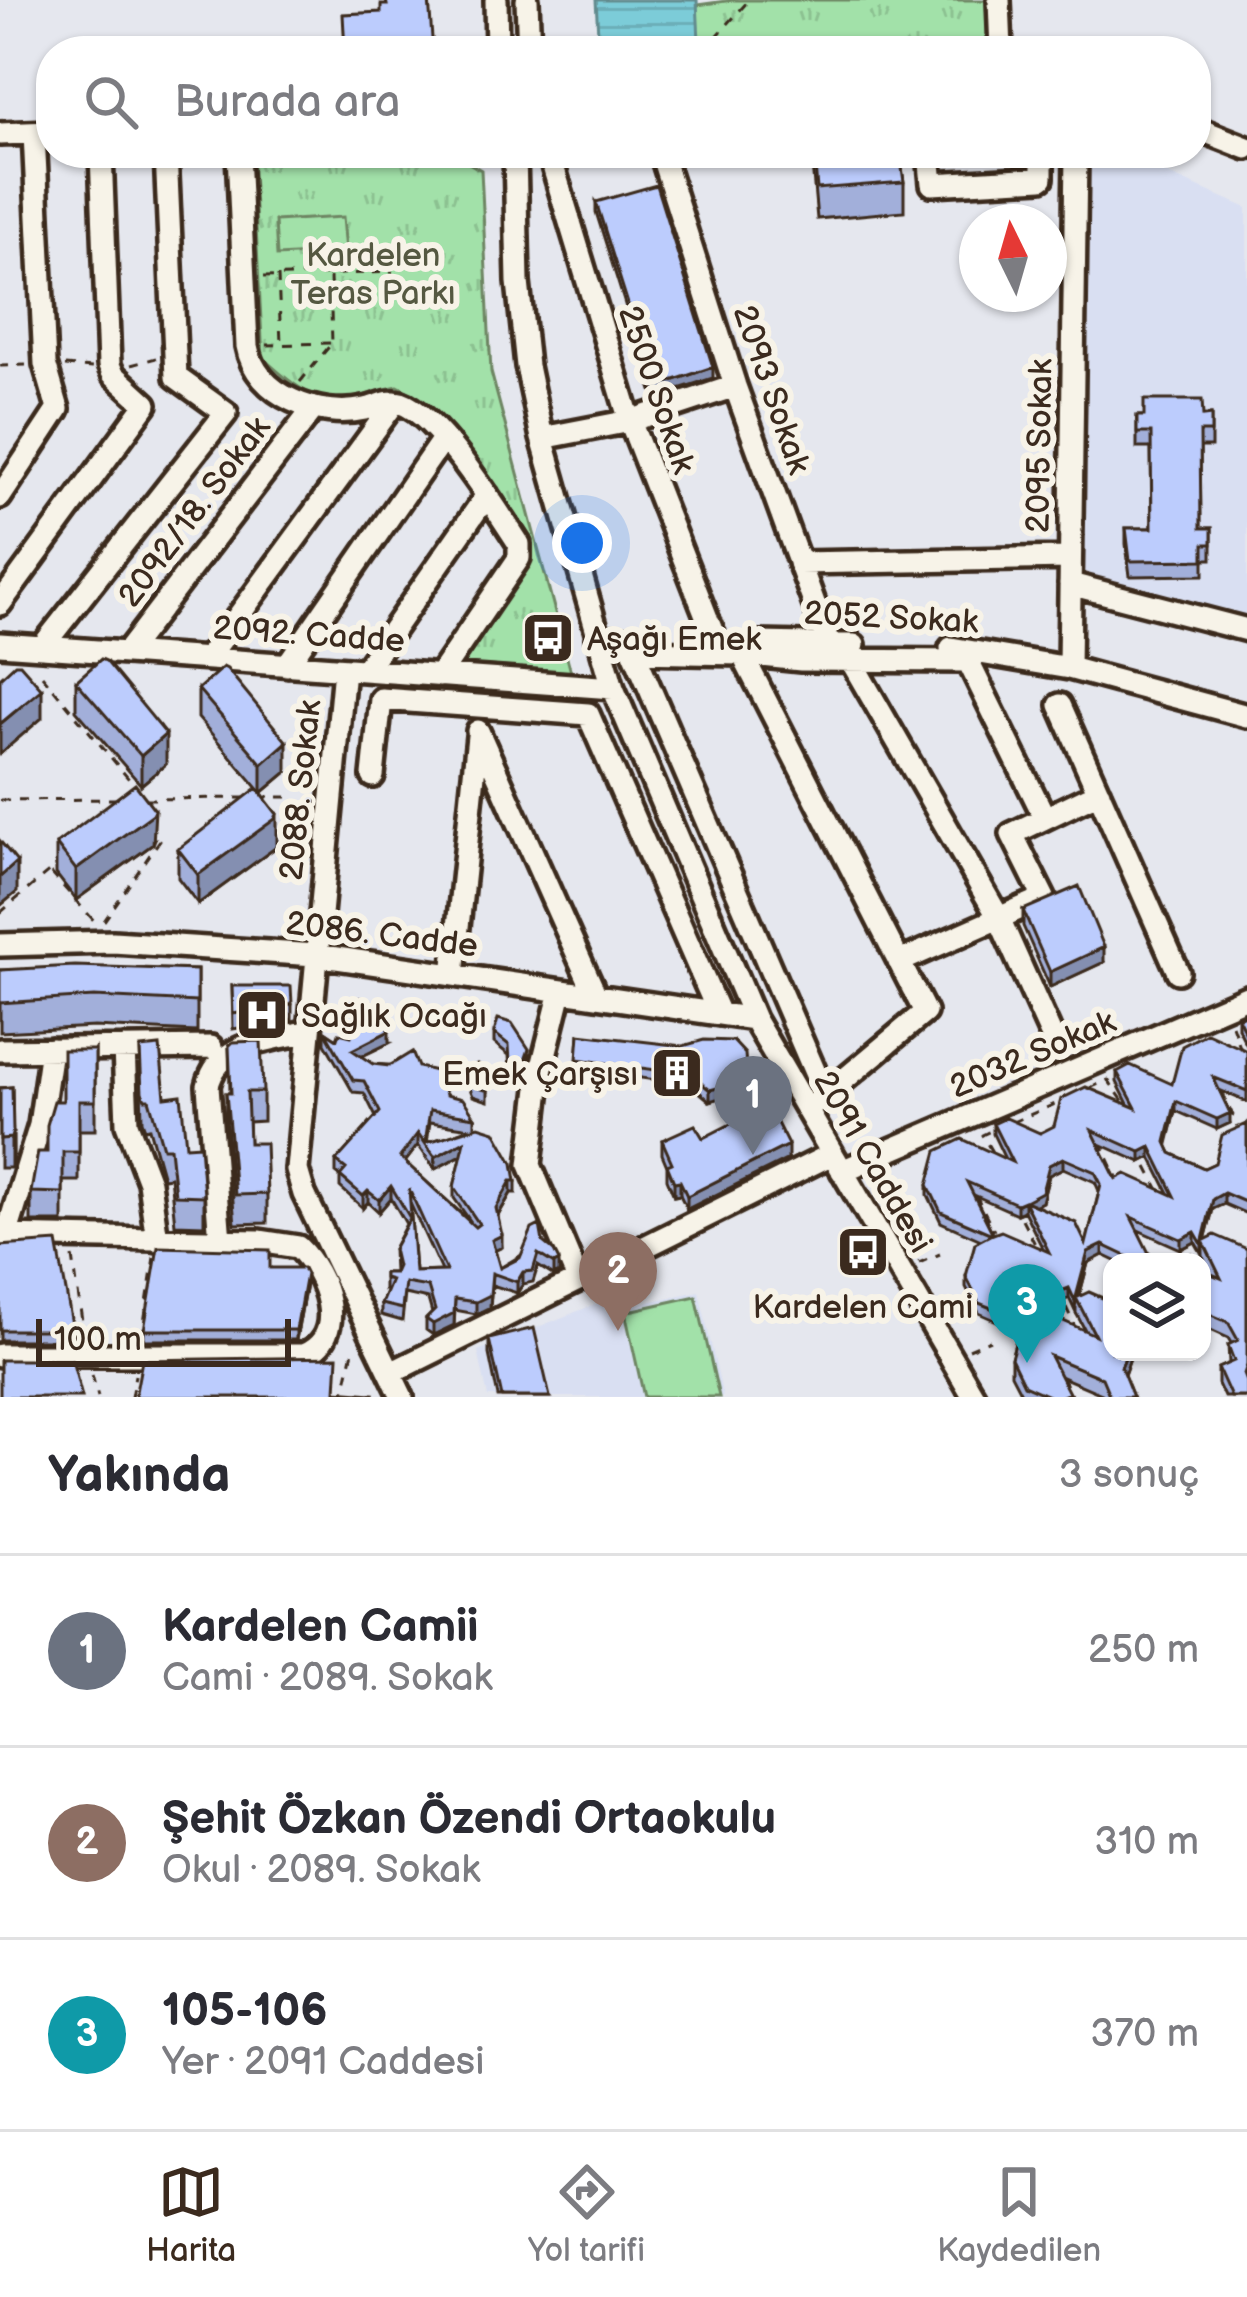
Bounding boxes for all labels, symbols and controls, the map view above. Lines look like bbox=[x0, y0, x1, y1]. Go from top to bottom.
search box bbox=[36, 36, 1211, 168]
icon: search bbox=[78, 69, 144, 135]
text: Burada ara bbox=[174, 75, 400, 130]
north arrow bbox=[959, 204, 1067, 312]
park label: Kardelen Teras Parkı bbox=[290, 236, 456, 314]
street label: 2093 Sokak bbox=[724, 300, 819, 480]
street label: 2500 Sokak bbox=[609, 301, 704, 479]
street label: 2095 Sokak bbox=[1018, 358, 1062, 534]
street label: 2092/18. Sokak bbox=[110, 408, 280, 615]
your location bbox=[552, 513, 612, 573]
street label: 2052 Sokak bbox=[803, 593, 980, 643]
street label: 2092. Cadde bbox=[212, 608, 406, 662]
bus stop icon: Aşağı Emek bbox=[520, 610, 576, 666]
place label: Aşağı Emek bbox=[587, 620, 762, 660]
street label: 2088. Sokak bbox=[272, 697, 330, 882]
street label: 2086. Cadde bbox=[283, 903, 480, 967]
hospital icon: Sağlık Ocağı bbox=[234, 987, 290, 1043]
place label: Sağlık Ocağı bbox=[301, 997, 487, 1037]
street label: 2032 Sokak bbox=[944, 1002, 1122, 1108]
building icon: Emek Çarşısı bbox=[649, 1045, 705, 1101]
place label: Emek Çarşısı bbox=[442, 1055, 638, 1095]
pin: 1 bbox=[714, 1056, 792, 1155]
street label: 2091 Caddesi bbox=[804, 1064, 940, 1260]
bus stop icon: Kardelen Cami bbox=[835, 1224, 891, 1280]
pin: 2 bbox=[579, 1232, 657, 1331]
map controls bbox=[1103, 1253, 1211, 1361]
button: layers bbox=[1103, 1253, 1211, 1361]
pin: 3 bbox=[988, 1264, 1066, 1363]
place label: Kardelen Cami bbox=[753, 1288, 973, 1328]
scale bar bbox=[36, 1313, 291, 1366]
text: 100 m bbox=[54, 1320, 142, 1360]
text: Yakında bbox=[48, 1445, 231, 1506]
text: 3 sonuç bbox=[1059, 1452, 1199, 1499]
text: Kardelen Camii bbox=[162, 1600, 478, 1655]
text: 1 bbox=[79, 1627, 95, 1674]
text: 250 m bbox=[1088, 1627, 1199, 1674]
text: Cami · 2089. Sokak bbox=[162, 1655, 493, 1702]
text: Şehit Özkan Özendi Ortaokulu bbox=[162, 1792, 776, 1847]
text: 2 bbox=[75, 1819, 99, 1866]
text: 310 m bbox=[1094, 1819, 1199, 1866]
text: Okul · 2089. Sokak bbox=[162, 1847, 480, 1894]
text: 105-106 bbox=[162, 1984, 328, 2039]
text: 3 bbox=[76, 2011, 98, 2058]
text: 370 m bbox=[1090, 2011, 1199, 2058]
text: Yer · 2091 Caddesi bbox=[162, 2039, 484, 2086]
tab: Harita bbox=[146, 2159, 236, 2271]
tab: Yol tarifi bbox=[528, 2159, 645, 2271]
tab: Kaydedilen bbox=[937, 2159, 1101, 2271]

